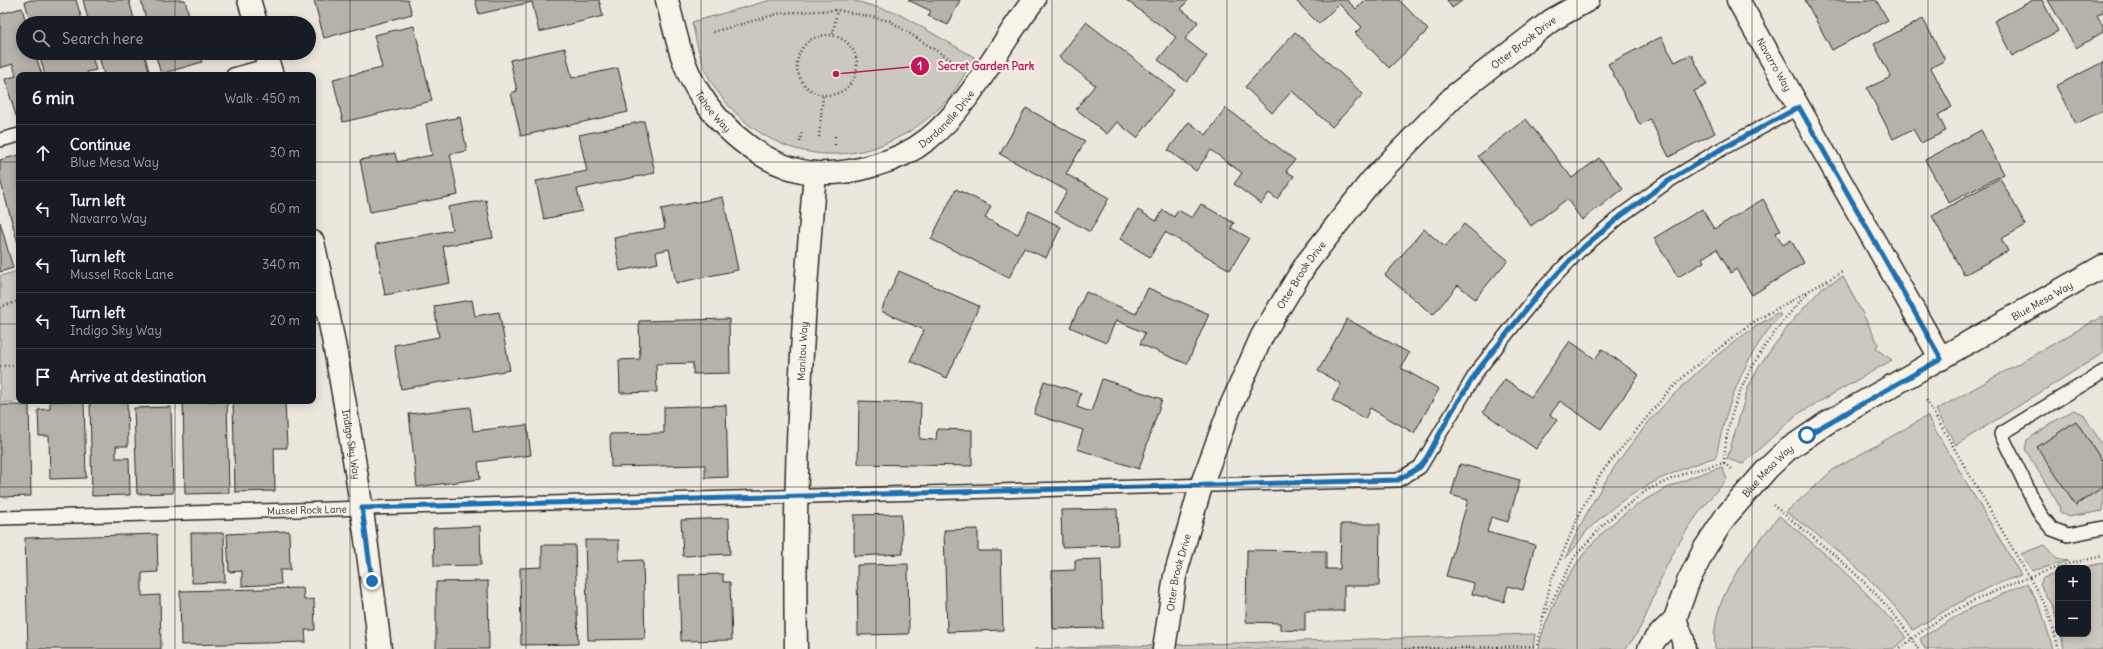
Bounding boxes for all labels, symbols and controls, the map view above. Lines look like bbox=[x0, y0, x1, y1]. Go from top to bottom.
street label: Otter Brook Drive bbox=[1488, 13, 1558, 72]
search box bbox=[16, 16, 316, 60]
icon: search bbox=[30, 27, 52, 49]
text: Search here bbox=[62, 29, 143, 48]
street label: Navarro Way bbox=[1754, 35, 1795, 93]
callout: Secret Garden Park bbox=[910, 54, 1043, 77]
text: 1 bbox=[918, 58, 922, 73]
text: Secret Garden Park bbox=[938, 59, 1035, 73]
text: 6 min bbox=[32, 87, 74, 109]
street label: Dardanelle Drive bbox=[916, 87, 977, 150]
street label: Tahoe Way bbox=[693, 88, 734, 135]
text: Walk · 450 m bbox=[225, 90, 300, 107]
text: Continue bbox=[70, 135, 131, 154]
icon: ahead bbox=[32, 142, 54, 164]
text: 30 m bbox=[270, 144, 300, 161]
text: Blue Mesa Way bbox=[70, 154, 159, 171]
text: Turn left bbox=[70, 191, 125, 210]
icon: left bbox=[32, 198, 54, 220]
text: 60 m bbox=[269, 200, 300, 217]
text: Navarro Way bbox=[70, 210, 147, 227]
street label: Otter Brook Drive bbox=[1274, 238, 1328, 311]
text: Turn left bbox=[70, 247, 125, 266]
icon: left bbox=[32, 254, 54, 276]
text: 340 m bbox=[262, 256, 300, 273]
text: Mussel Rock Lane bbox=[70, 266, 174, 283]
street label: Blue Mesa Way bbox=[2009, 278, 2075, 323]
text: Turn left bbox=[70, 303, 125, 322]
icon: left bbox=[32, 310, 54, 332]
text: 20 m bbox=[270, 312, 300, 329]
street label: Manitou Way bbox=[794, 321, 810, 381]
text: Indigo Sky Way bbox=[70, 322, 162, 339]
icon: arrive bbox=[32, 366, 54, 388]
text: Arrive at destination bbox=[70, 367, 206, 386]
street label: Indigo Sky Way bbox=[340, 408, 364, 480]
route start bbox=[1798, 426, 1816, 444]
street label: Blue Mesa Way bbox=[1739, 441, 1796, 500]
street label: Mussel Rock Lane bbox=[267, 502, 347, 517]
street label: Otter Brook Drive bbox=[1163, 532, 1193, 612]
map controls bbox=[2055, 565, 2091, 637]
button: + bbox=[2055, 565, 2091, 601]
route end bbox=[363, 572, 381, 590]
button: − bbox=[2055, 601, 2091, 637]

